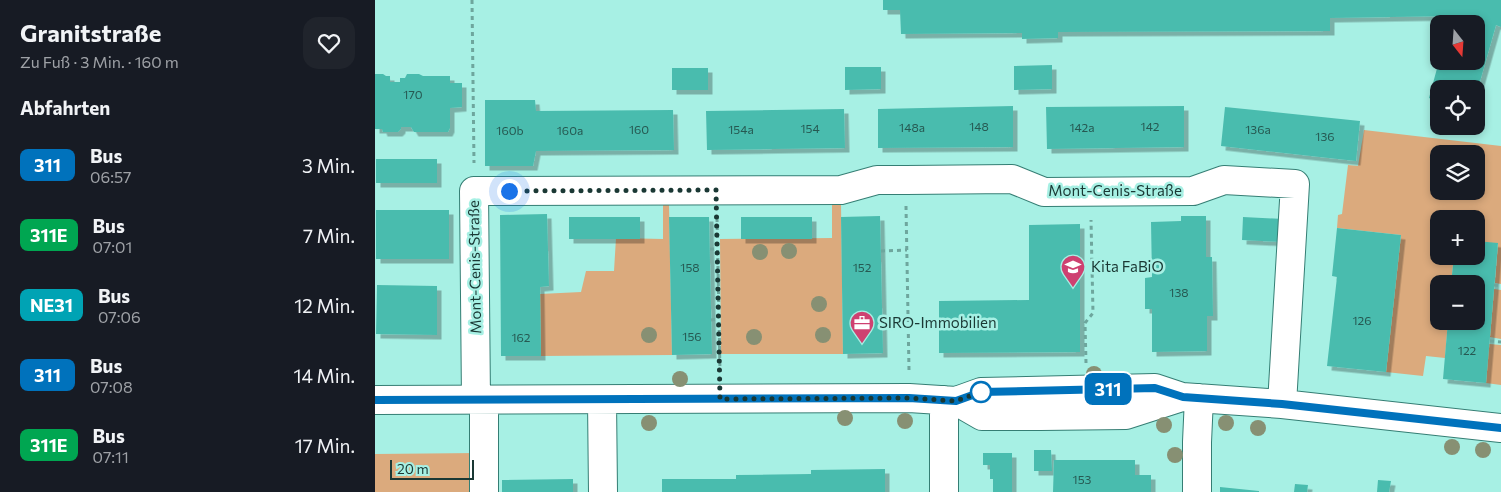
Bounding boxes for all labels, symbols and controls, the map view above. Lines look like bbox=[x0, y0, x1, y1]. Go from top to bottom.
north arrow bbox=[1430, 15, 1485, 70]
map controls bbox=[1430, 15, 1485, 330]
button: heart bbox=[303, 17, 355, 69]
text: Granitstraße bbox=[20, 18, 161, 47]
text: Zu Fuß · 3 Min. · 160 m bbox=[20, 52, 179, 71]
button: locate bbox=[1430, 80, 1485, 135]
house number: 170 bbox=[403, 87, 423, 101]
text: Abfahrten bbox=[20, 96, 110, 119]
house number: 148 bbox=[969, 119, 989, 133]
house number: 142 bbox=[1141, 119, 1160, 133]
house number: 148a bbox=[899, 120, 925, 134]
house number: 142a bbox=[1069, 120, 1095, 134]
house number: 154 bbox=[800, 121, 820, 135]
house number: 160 bbox=[629, 122, 649, 136]
house number: 154a bbox=[728, 122, 754, 136]
house number: 136a bbox=[1245, 122, 1271, 136]
house number: 160b bbox=[496, 123, 524, 137]
house number: 160a bbox=[557, 123, 583, 137]
house number: 136 bbox=[1315, 129, 1335, 143]
text: Bus bbox=[90, 144, 122, 167]
button: layers bbox=[1430, 145, 1485, 200]
text: 311 bbox=[34, 154, 61, 176]
text: 3 Min. bbox=[302, 154, 355, 177]
text: 06:57 bbox=[90, 167, 132, 186]
your location bbox=[497, 179, 522, 204]
street label: Mont-Cenis-Straße bbox=[1048, 181, 1182, 199]
street label: Mont-Cenis-Straße bbox=[464, 200, 484, 334]
button: + bbox=[1430, 210, 1485, 265]
text: Bus bbox=[93, 214, 125, 237]
text: 311E bbox=[30, 224, 68, 246]
text: 7 Min. bbox=[303, 224, 355, 247]
text: 07:01 bbox=[93, 237, 132, 256]
school or university icon: Kita FaBiO bbox=[1060, 254, 1086, 288]
place label: Kita FaBiO bbox=[1091, 257, 1164, 275]
house number: 158 bbox=[680, 260, 700, 274]
house number: 152 bbox=[853, 260, 872, 274]
button: − bbox=[1430, 275, 1485, 330]
text: Bus bbox=[98, 284, 130, 307]
house number: 138 bbox=[1169, 285, 1189, 299]
text: NE31 bbox=[30, 294, 73, 316]
text: 12 Min. bbox=[294, 294, 355, 317]
text: 07:06 bbox=[98, 307, 141, 326]
office icon: SIRO-Immobilien bbox=[849, 310, 875, 344]
place label: SIRO-Immobilien bbox=[879, 313, 997, 331]
house number: 126 bbox=[1352, 313, 1372, 327]
house number: 156 bbox=[682, 329, 702, 343]
house number: 162 bbox=[511, 330, 531, 344]
house number: 122 bbox=[1458, 343, 1477, 357]
text: Bus bbox=[90, 354, 122, 377]
text: 311 bbox=[34, 364, 61, 386]
text: 14 Min. bbox=[293, 364, 355, 387]
line badge: 311 bbox=[1079, 373, 1137, 405]
text: 07:08 bbox=[90, 377, 133, 396]
text: 311 bbox=[1095, 378, 1121, 400]
unlabelled marker bbox=[970, 381, 992, 403]
text: Bus bbox=[93, 424, 125, 447]
text: 311E bbox=[30, 434, 68, 456]
text: 17 Min. bbox=[295, 434, 355, 457]
text: 07:11 bbox=[93, 447, 129, 466]
scale bar bbox=[390, 457, 474, 480]
text: 20 m bbox=[397, 460, 429, 477]
house number: 153 bbox=[1073, 472, 1092, 486]

